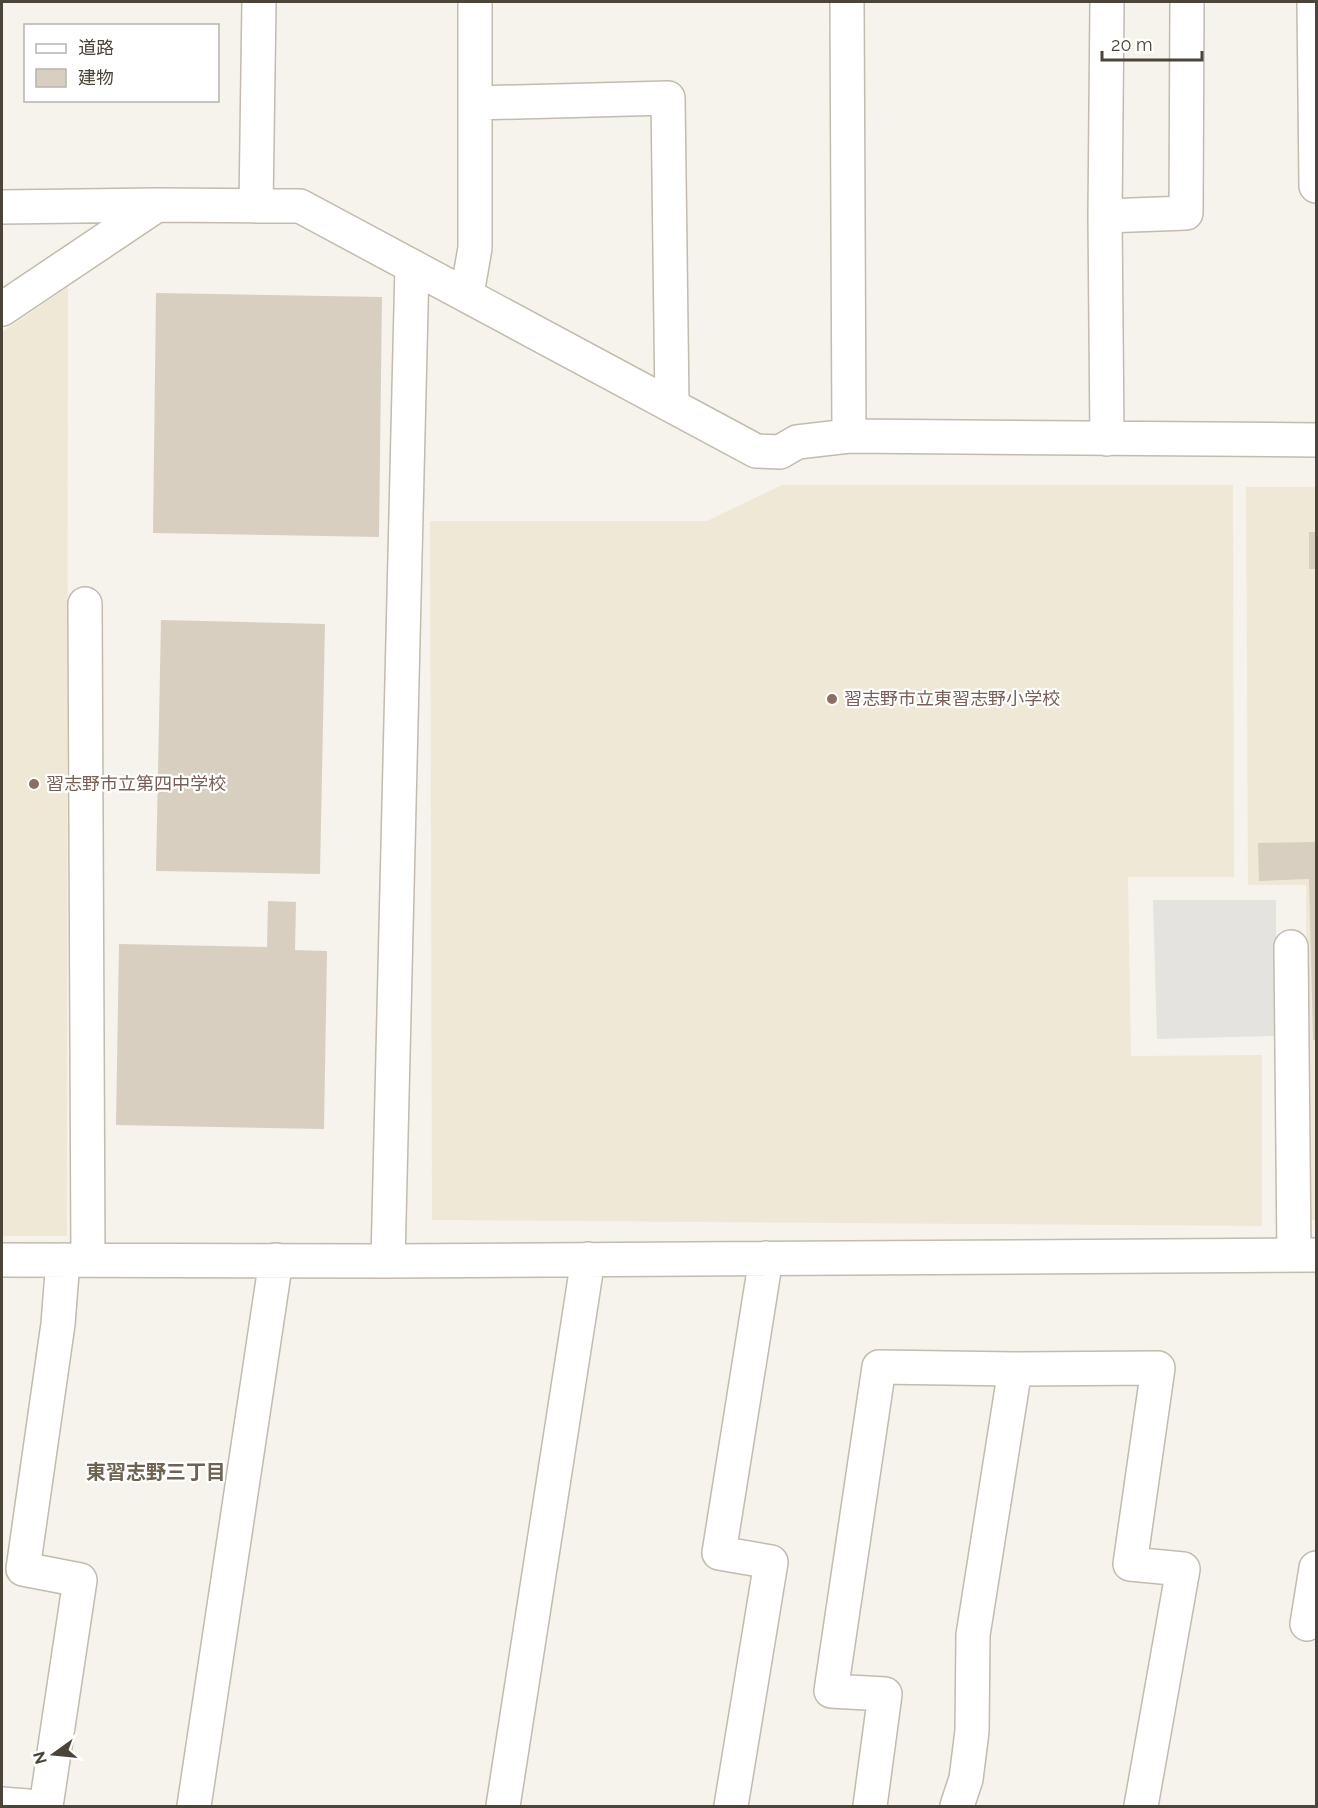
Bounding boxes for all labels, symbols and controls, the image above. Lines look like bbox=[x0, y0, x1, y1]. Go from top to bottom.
legend bbox=[24, 24, 219, 102]
scale bar bbox=[1102, 24, 1202, 62]
text: 20 m bbox=[1111, 34, 1153, 55]
text: 道路 bbox=[78, 37, 114, 58]
text: 建物 bbox=[78, 67, 114, 88]
place label: 習志野市立東習志野小学校 bbox=[844, 688, 1060, 709]
marker: 習志野市立東習志野小学校 bbox=[825, 692, 839, 706]
place label: 習志野市立第四中学校 bbox=[46, 773, 226, 794]
marker: 習志野市立第四中学校 bbox=[27, 777, 41, 791]
district label: 東習志野三丁目 bbox=[86, 1460, 226, 1484]
north arrow bbox=[24, 1724, 84, 1784]
text: N bbox=[29, 1749, 51, 1766]

